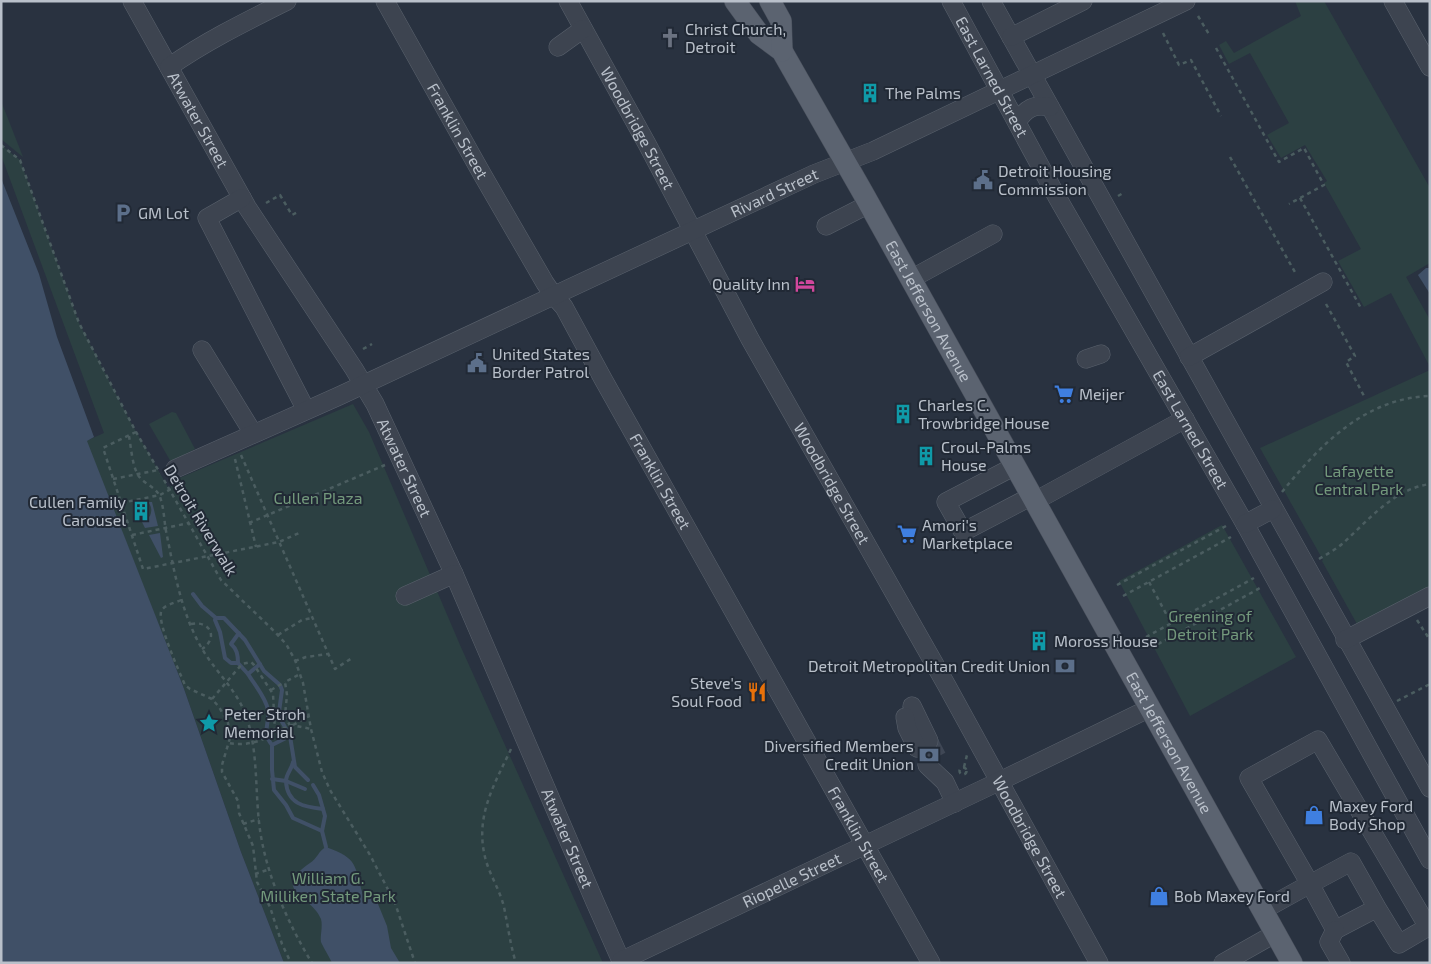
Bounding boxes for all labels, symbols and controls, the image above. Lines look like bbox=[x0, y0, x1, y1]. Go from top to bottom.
street label: East Larned Street bbox=[952, 13, 1033, 140]
place label: Christ Church, Detroit bbox=[685, 19, 786, 56]
church icon: Christ Church, Detroit bbox=[659, 27, 681, 49]
street label: Woodbridge Street bbox=[597, 63, 679, 192]
street label: Atwater Street bbox=[164, 68, 233, 171]
street label: Franklin Street bbox=[424, 79, 493, 182]
building icon: The Palms bbox=[859, 82, 881, 104]
place label: The Palms bbox=[885, 83, 961, 102]
place label: Detroit Housing Commission bbox=[998, 161, 1112, 198]
street label: Rivard Street bbox=[727, 163, 820, 221]
public building icon: Detroit Housing Commission bbox=[972, 169, 994, 191]
parking icon: GM Lot bbox=[112, 202, 134, 224]
place label: GM Lot bbox=[138, 203, 189, 222]
street label: East Jefferson Avenue bbox=[882, 237, 976, 385]
hotel icon: Quality Inn bbox=[794, 273, 816, 295]
place label: Quality Inn bbox=[712, 274, 790, 294]
place label: United States Border Patrol bbox=[492, 344, 590, 381]
public building icon: United States Border Patrol bbox=[466, 352, 488, 374]
street label: East Larned Street bbox=[1149, 366, 1233, 492]
supermarket icon: Meijer bbox=[1053, 383, 1075, 405]
place label: Meijer bbox=[1079, 384, 1125, 404]
place label: Charles C. Trowbridge House bbox=[918, 395, 1050, 432]
building icon: Charles C. Trowbridge House bbox=[892, 403, 914, 425]
street label: Atwater Street bbox=[374, 415, 436, 520]
street label: Woodbridge Street bbox=[790, 419, 874, 547]
street label: Franklin Street bbox=[626, 430, 695, 532]
place label: Croul-Palms House bbox=[941, 437, 1031, 474]
building icon: Croul-Palms House bbox=[915, 445, 937, 467]
street label: Detroit Riverwalk bbox=[161, 461, 242, 579]
park label: Lafayette Central Park bbox=[1315, 461, 1403, 498]
park label: Cullen Plaza bbox=[273, 488, 363, 507]
place label: Cullen Family Carousel bbox=[29, 492, 127, 529]
building icon: Cullen Family Carousel bbox=[130, 500, 152, 522]
place label: Amori's Marketplace bbox=[922, 515, 1013, 552]
supermarket icon: Amori's Marketplace bbox=[896, 523, 918, 545]
park label: Greening of Detroit Park bbox=[1167, 606, 1253, 643]
building icon: Moross House bbox=[1028, 630, 1050, 652]
place label: Moross House bbox=[1054, 631, 1158, 650]
bank icon: Detroit Metropolitan Credit Union bbox=[1054, 655, 1076, 677]
place label: Detroit Metropolitan Credit Union bbox=[808, 656, 1050, 675]
street label: East Jefferson Avenue bbox=[1123, 668, 1217, 816]
place label: Steve's Soul Food bbox=[671, 673, 742, 710]
restaurant icon: Steve's Soul Food bbox=[746, 681, 768, 703]
place label: Peter Stroh Memorial bbox=[224, 704, 306, 741]
place icon: Peter Stroh Memorial bbox=[198, 712, 220, 734]
place label: Diversified Members Credit Union bbox=[764, 736, 914, 773]
bank icon: Diversified Members Credit Union bbox=[918, 744, 940, 766]
street label: Woodbridge Street bbox=[989, 772, 1071, 901]
street label: Franklin Street bbox=[825, 783, 894, 885]
street label: Atwater Street bbox=[538, 785, 598, 891]
place label: Maxey Ford Body Shop bbox=[1329, 796, 1413, 833]
shop icon: Maxey Ford Body Shop bbox=[1303, 804, 1325, 826]
street label: Riopelle Street bbox=[739, 848, 844, 911]
park label: William G. Milliken State Park bbox=[260, 868, 396, 905]
shop icon: Bob Maxey Ford bbox=[1148, 885, 1170, 907]
place label: Bob Maxey Ford bbox=[1174, 886, 1290, 905]

